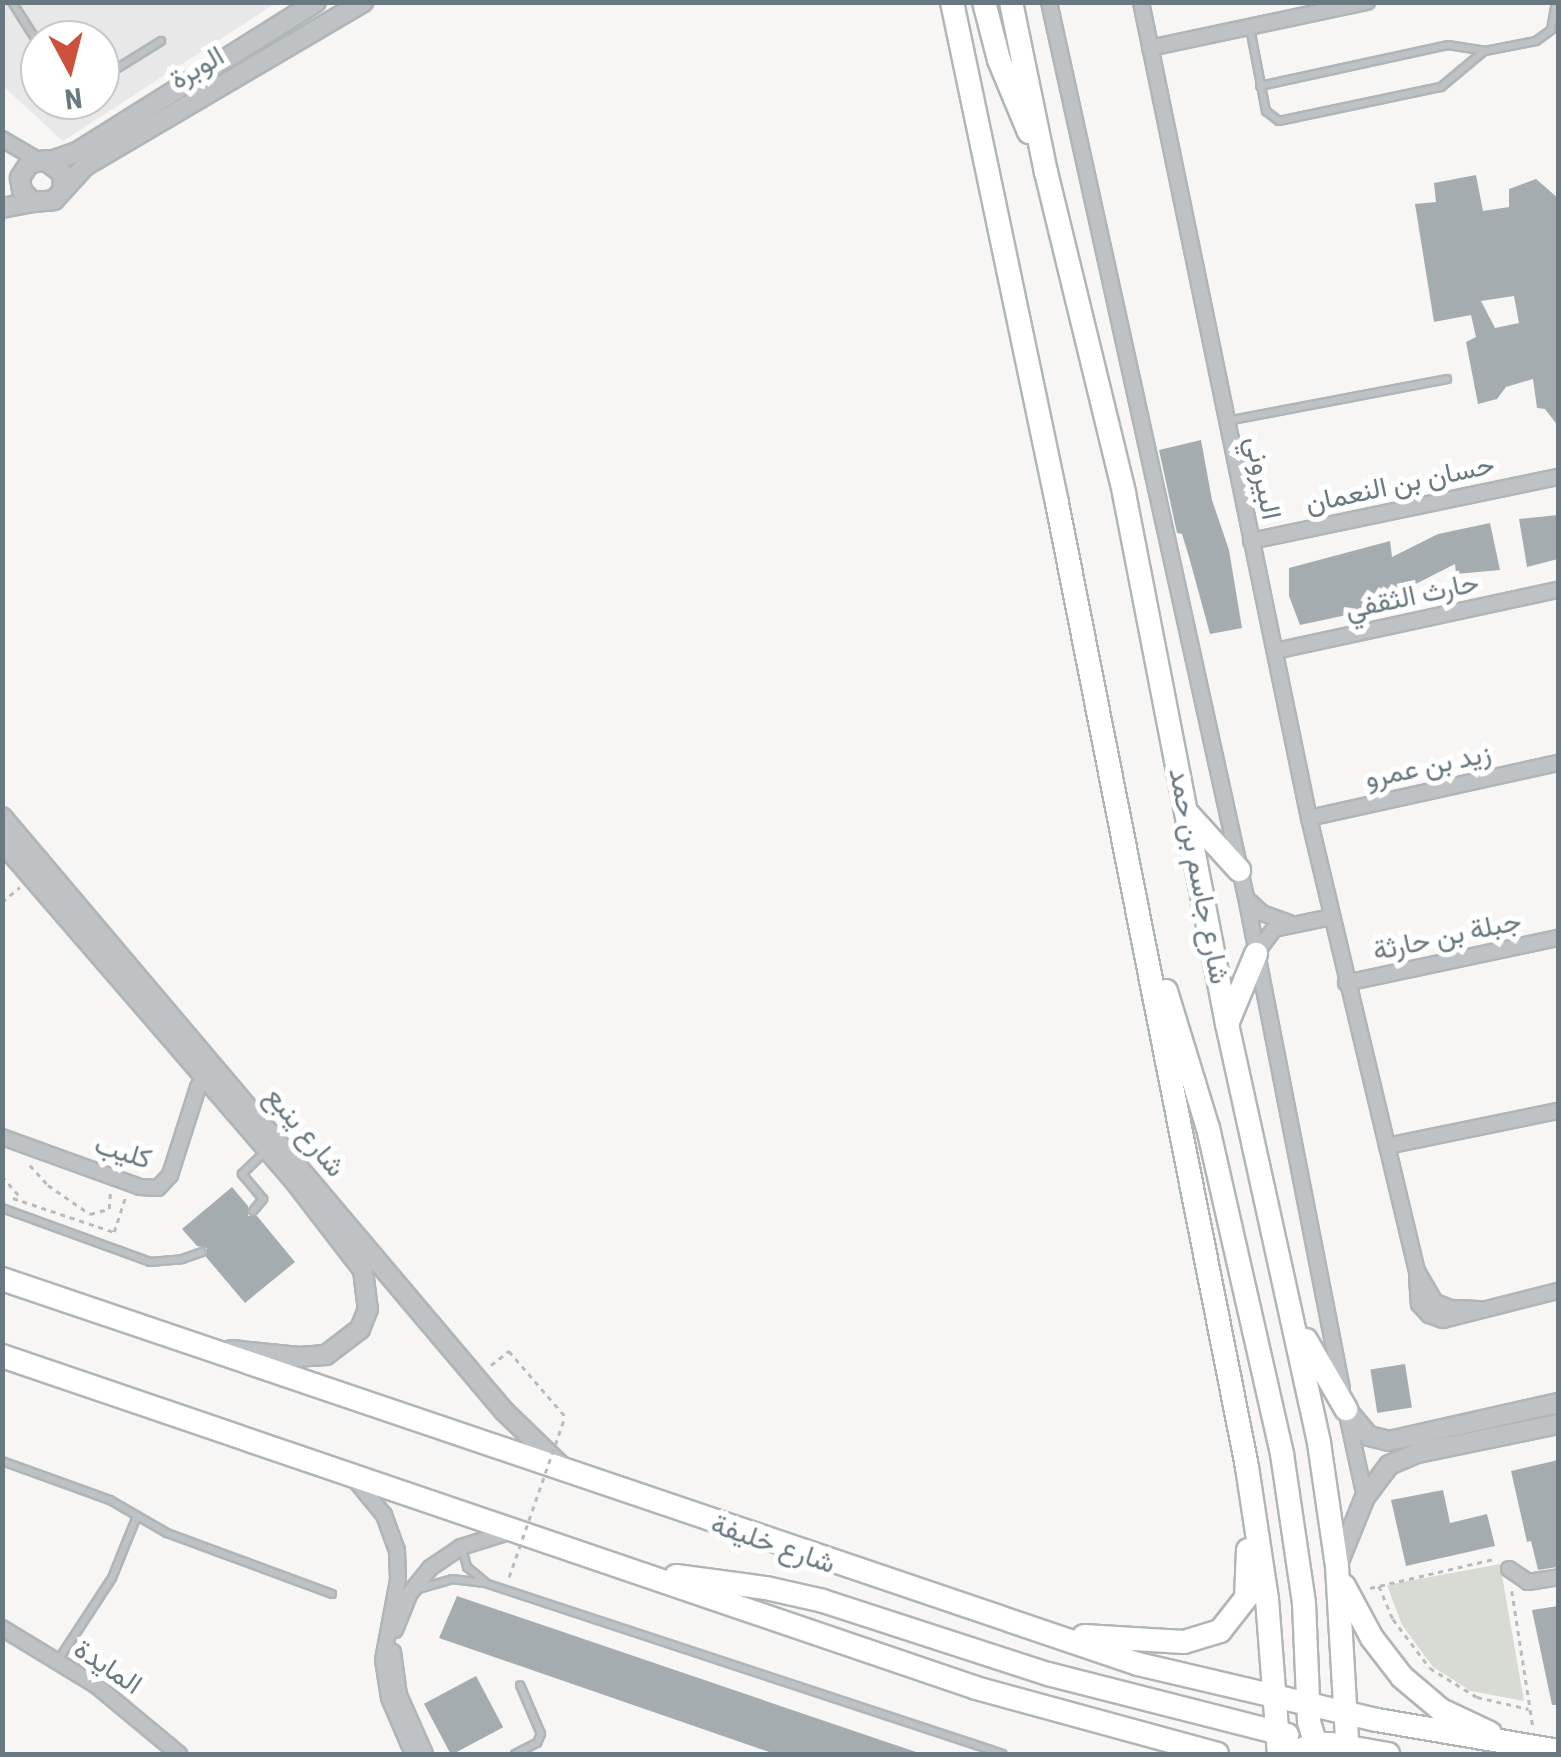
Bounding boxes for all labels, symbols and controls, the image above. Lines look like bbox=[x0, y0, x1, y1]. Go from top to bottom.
north arrow bbox=[20, 20, 120, 120]
street label: الوبرة bbox=[164, 39, 230, 97]
text: N bbox=[63, 81, 84, 116]
street label: البيروني bbox=[1238, 433, 1288, 523]
street label: حسان بن النعمان bbox=[1302, 448, 1498, 520]
street label: حارث الثقفي bbox=[1342, 565, 1482, 627]
street label: زيد بن عمرو bbox=[1362, 736, 1494, 796]
street label: شارع جاسم بن حمد bbox=[1162, 765, 1236, 987]
street label: جبلة بن حارثة bbox=[1370, 904, 1524, 968]
street label: شارع ينبع bbox=[258, 1080, 352, 1184]
street label: كليب bbox=[91, 1128, 155, 1176]
street label: شارع خليفة bbox=[707, 1507, 839, 1581]
street label: المايدة bbox=[68, 1632, 148, 1702]

